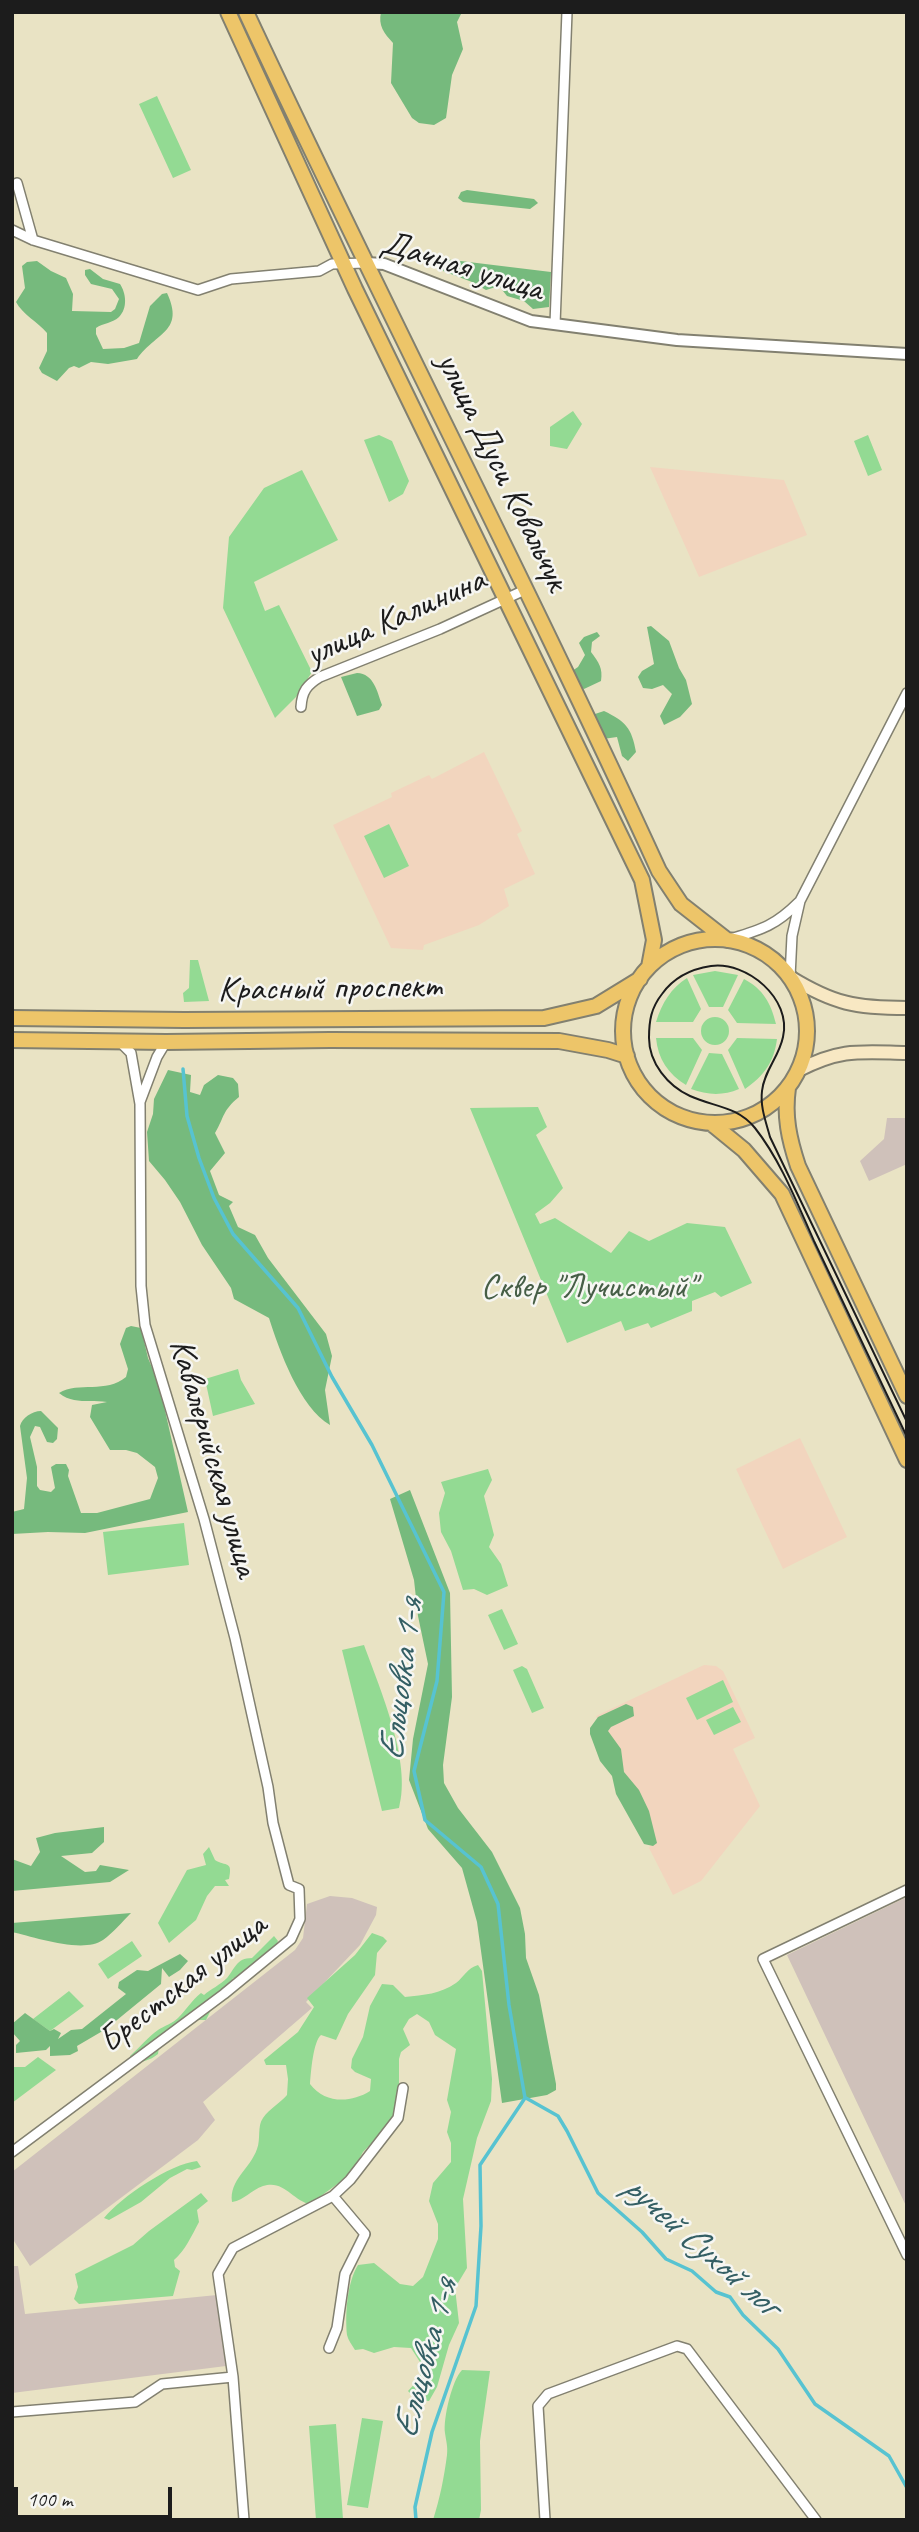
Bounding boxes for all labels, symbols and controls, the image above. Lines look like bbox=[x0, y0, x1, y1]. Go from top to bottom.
street label: Дачная улица bbox=[376, 222, 548, 312]
street label: улица Дуси Ковальчук bbox=[426, 346, 578, 598]
street label: улица Калинина bbox=[300, 560, 492, 676]
street label: Красный проспект bbox=[217, 966, 443, 1012]
park label: Сквер "Лучистый" bbox=[481, 1267, 695, 1309]
street label: Кавалерийская улица bbox=[159, 1334, 267, 1582]
water label: Ельцовка 1-я bbox=[370, 1597, 434, 1763]
street label: Брестская улица bbox=[91, 1906, 275, 2062]
water label: ручей Сухой лог bbox=[613, 2166, 787, 2326]
water label: Ельцовка 1-я bbox=[384, 2275, 468, 2443]
scale bar bbox=[18, 2472, 175, 2516]
text: 100 m bbox=[27, 2486, 72, 2512]

